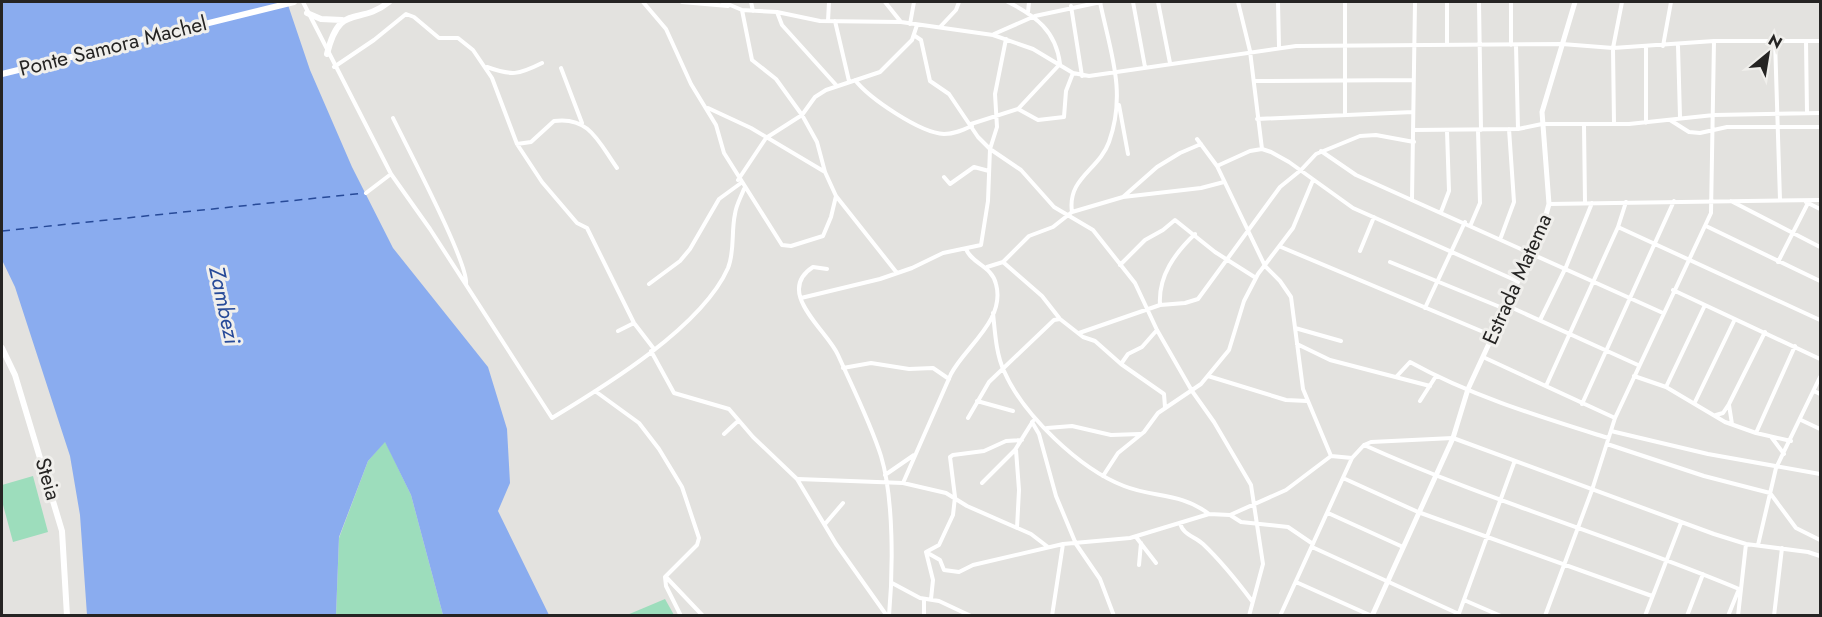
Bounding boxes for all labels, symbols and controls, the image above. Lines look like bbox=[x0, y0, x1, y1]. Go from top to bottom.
street label: Ponte Samora Machel bbox=[16, 8, 210, 84]
north arrow bbox=[1738, 24, 1798, 84]
text: N bbox=[1764, 28, 1787, 55]
street label: Estrada Matema bbox=[1475, 209, 1559, 349]
water label: Zambezi bbox=[201, 262, 249, 347]
street label: Steia bbox=[28, 454, 68, 504]

